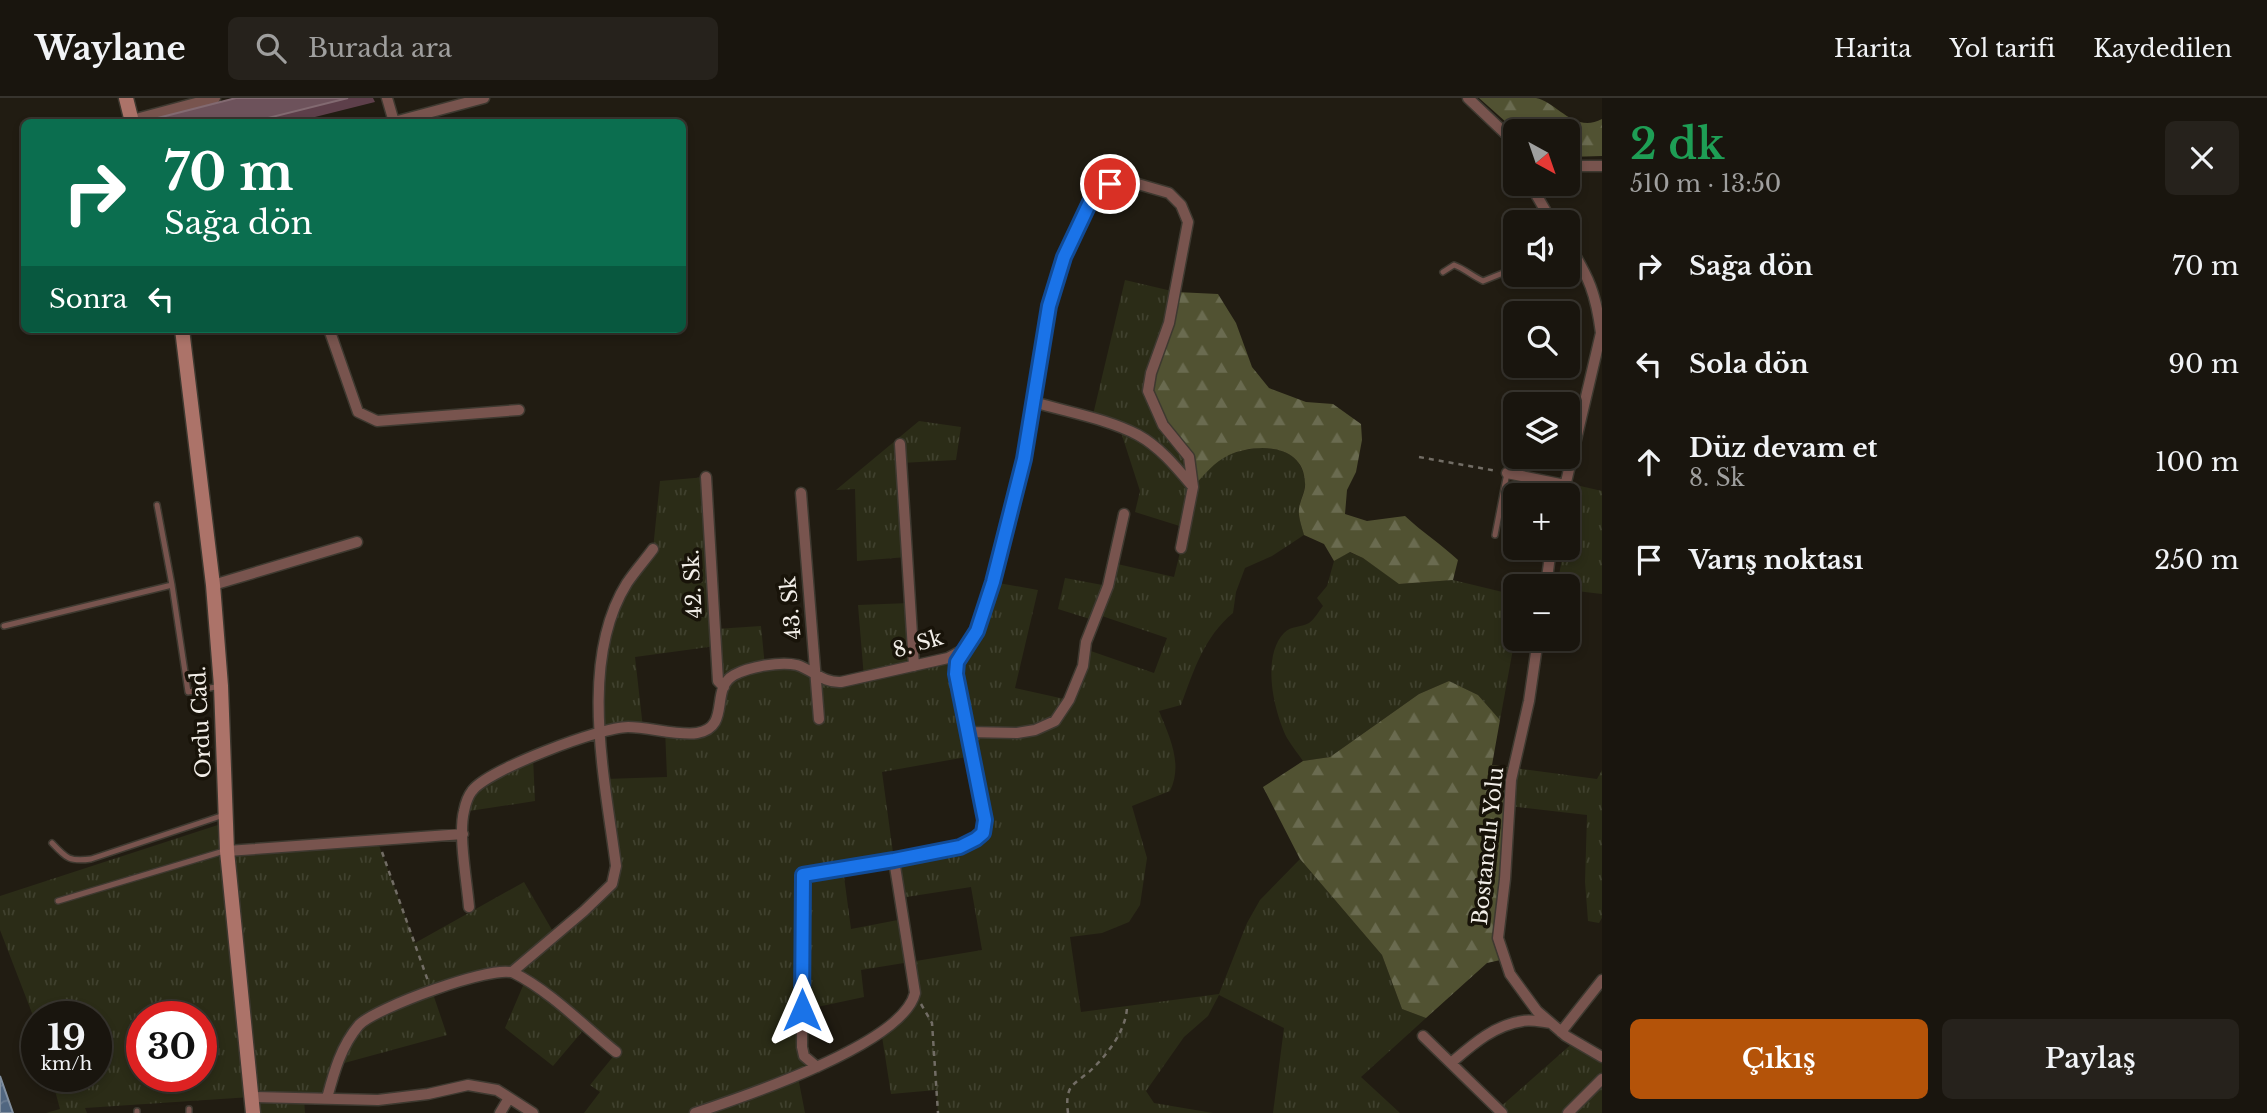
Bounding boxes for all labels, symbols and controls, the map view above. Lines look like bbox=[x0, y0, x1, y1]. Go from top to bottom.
search box bbox=[228, 17, 718, 80]
text: Waylane bbox=[35, 28, 186, 69]
icon: search bbox=[252, 29, 290, 67]
text: Burada ara bbox=[308, 32, 452, 64]
text: Harita bbox=[1834, 34, 1912, 63]
text: Yol tarifi bbox=[1950, 34, 2055, 63]
text: Kaydedilen bbox=[2093, 34, 2232, 63]
text: 2 dk bbox=[1630, 118, 1725, 170]
north arrow bbox=[1503, 119, 1580, 196]
map controls bbox=[1503, 119, 1580, 651]
button: close bbox=[2165, 121, 2239, 195]
text: 70 m bbox=[164, 142, 294, 203]
icon: right bbox=[49, 147, 140, 238]
pin bbox=[1080, 154, 1140, 214]
icon: arrive bbox=[1091, 165, 1129, 203]
text: 510 m · 13:50 bbox=[1630, 170, 1781, 198]
text: Sağa dön bbox=[164, 203, 313, 243]
button: sound bbox=[1503, 210, 1580, 287]
icon: right bbox=[1630, 247, 1668, 285]
text: Sağa dön bbox=[1689, 250, 1813, 282]
text: 70 m bbox=[2172, 250, 2239, 282]
icon: left bbox=[142, 280, 180, 318]
text: Sonra bbox=[49, 283, 128, 315]
button: search bbox=[1503, 301, 1580, 378]
icon: left bbox=[1630, 345, 1668, 383]
text: Sola dön bbox=[1689, 348, 1809, 380]
text: 90 m bbox=[2168, 348, 2239, 380]
button: layers bbox=[1503, 392, 1580, 469]
text: Düz devam et bbox=[1689, 432, 1878, 464]
icon: ahead bbox=[1630, 443, 1668, 481]
text: 100 m bbox=[2155, 446, 2239, 478]
text: 8. Sk bbox=[1689, 464, 1745, 492]
button: + bbox=[1503, 483, 1580, 560]
icon: arrive bbox=[1630, 541, 1668, 579]
text: Varış noktası bbox=[1689, 544, 1864, 576]
text: 250 m bbox=[2154, 544, 2239, 576]
street label: 42. Sk. bbox=[678, 549, 708, 619]
button: − bbox=[1503, 574, 1580, 651]
street label: 43. Sk bbox=[775, 575, 807, 641]
street label: 8. Sk bbox=[890, 624, 946, 663]
street label: Ordu Cad. bbox=[185, 665, 217, 779]
street label: Bostancılı Yolu bbox=[1467, 766, 1509, 926]
position arrow bbox=[765, 973, 839, 1047]
speed limit sign: 30 bbox=[126, 1001, 217, 1092]
text: 19 bbox=[47, 1016, 86, 1059]
button: Çıkış bbox=[1630, 1019, 1928, 1099]
button: Paylaş bbox=[1942, 1019, 2239, 1099]
text: km/h bbox=[41, 1053, 92, 1075]

